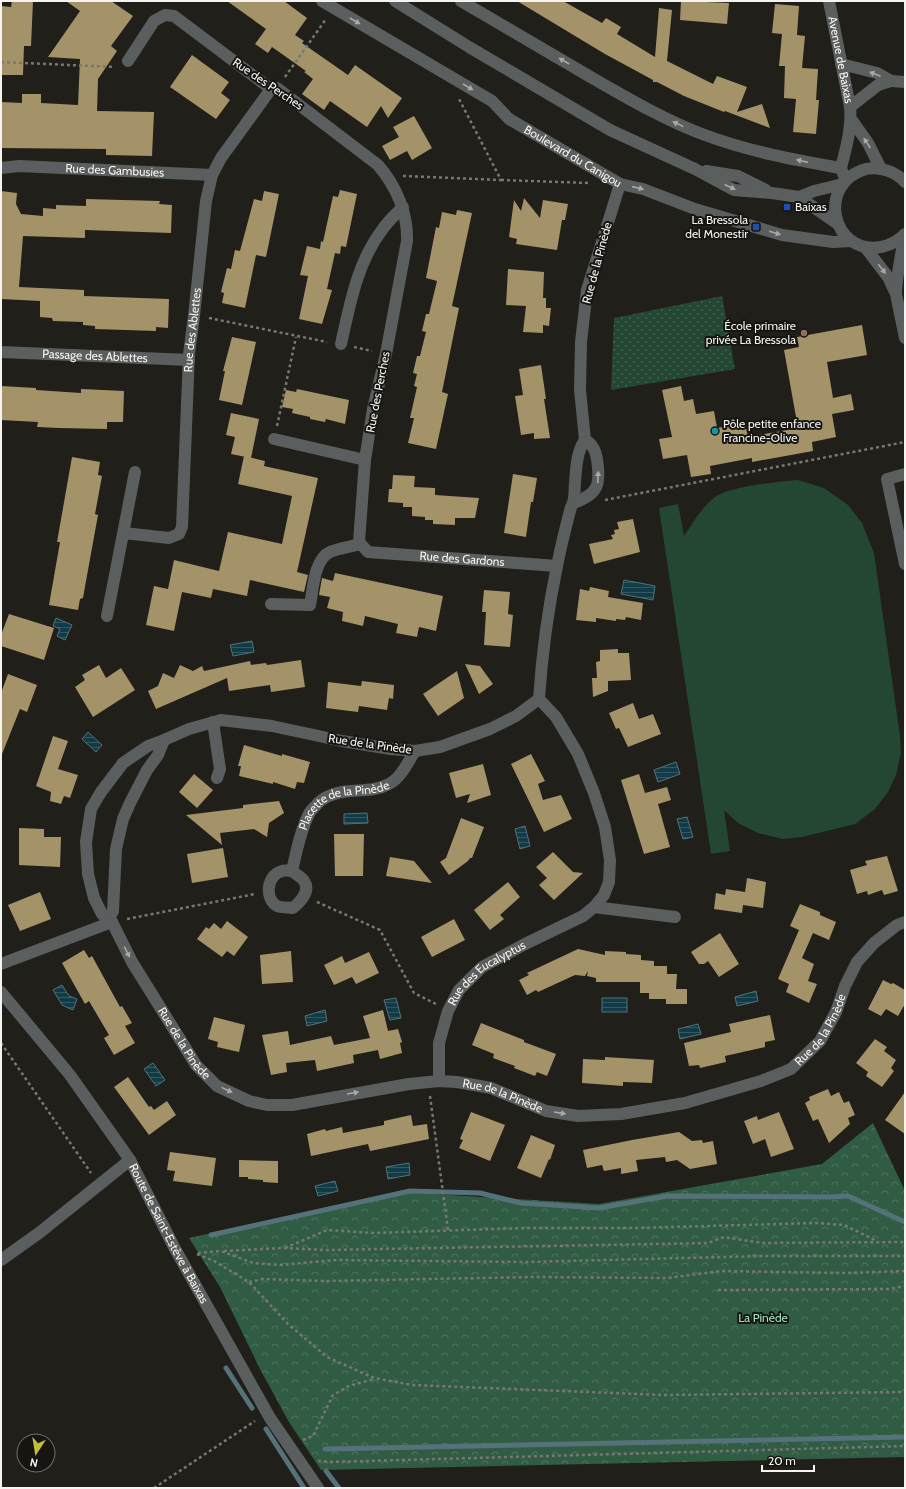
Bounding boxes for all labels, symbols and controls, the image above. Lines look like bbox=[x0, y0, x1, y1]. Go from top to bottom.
street label: Avenue de Baixas bbox=[825, 15, 857, 105]
one-way arrow bbox=[350, 18, 361, 25]
street label: Rue des Perches bbox=[230, 54, 307, 113]
one-way arrow bbox=[558, 58, 570, 65]
one-way arrow bbox=[868, 70, 880, 76]
one-way arrow bbox=[462, 83, 474, 90]
one-way arrow bbox=[672, 121, 684, 127]
street label: Boulevard du Canigou bbox=[522, 122, 625, 190]
one-way arrow bbox=[864, 137, 871, 149]
one-way arrow bbox=[796, 158, 808, 164]
street label: Rue des Gambusies bbox=[65, 160, 165, 180]
one-way arrow bbox=[724, 184, 735, 190]
one-way arrow bbox=[632, 185, 644, 191]
place label: Baixas bbox=[795, 199, 827, 214]
marker: Baixas bbox=[782, 202, 792, 212]
place label: La Bressola del Monestir bbox=[685, 212, 748, 241]
street label: Rue de la Pinède bbox=[578, 220, 615, 305]
marker: La Bressola del Monestir bbox=[751, 222, 761, 232]
one-way arrow bbox=[769, 230, 781, 236]
one-way arrow bbox=[878, 264, 887, 275]
street label: Rue des Ablettes bbox=[180, 287, 204, 373]
place label: École primaire privée La Bressola bbox=[706, 318, 796, 347]
marker: École primaire privée La Bressola bbox=[799, 328, 809, 338]
street label: Passage des Ablettes bbox=[42, 346, 148, 365]
street label: Rue des Perches bbox=[362, 350, 393, 434]
place label: Pôle petite enfance Francine-Olive bbox=[723, 416, 821, 445]
marker: Pôle petite enfance Francine-Olive bbox=[710, 426, 720, 436]
one-way arrow bbox=[594, 470, 601, 483]
street label: Rue des Gardons bbox=[419, 548, 505, 569]
street label: Rue de la Pinède bbox=[327, 730, 413, 757]
street label: Placette de la Pinède bbox=[295, 777, 392, 832]
street label: Rue des Eucalyptus bbox=[444, 937, 528, 1008]
one-way arrow bbox=[124, 947, 130, 958]
street label: Rue de la Pinède bbox=[791, 992, 849, 1069]
street label: Rue de la Pinède bbox=[155, 1004, 214, 1082]
street label: Rue de la Pinède bbox=[462, 1075, 545, 1116]
one-way arrow bbox=[221, 1087, 232, 1093]
one-way arrow bbox=[347, 1090, 359, 1096]
one-way arrow bbox=[554, 1110, 566, 1116]
street label: Route de Saint-Estève à Baixas bbox=[126, 1161, 212, 1306]
park label: La Pinède bbox=[738, 1310, 788, 1325]
north arrow bbox=[16, 1433, 56, 1473]
scale bar bbox=[762, 1447, 814, 1473]
text: 20 m bbox=[768, 1453, 796, 1468]
text: N bbox=[29, 1455, 39, 1470]

